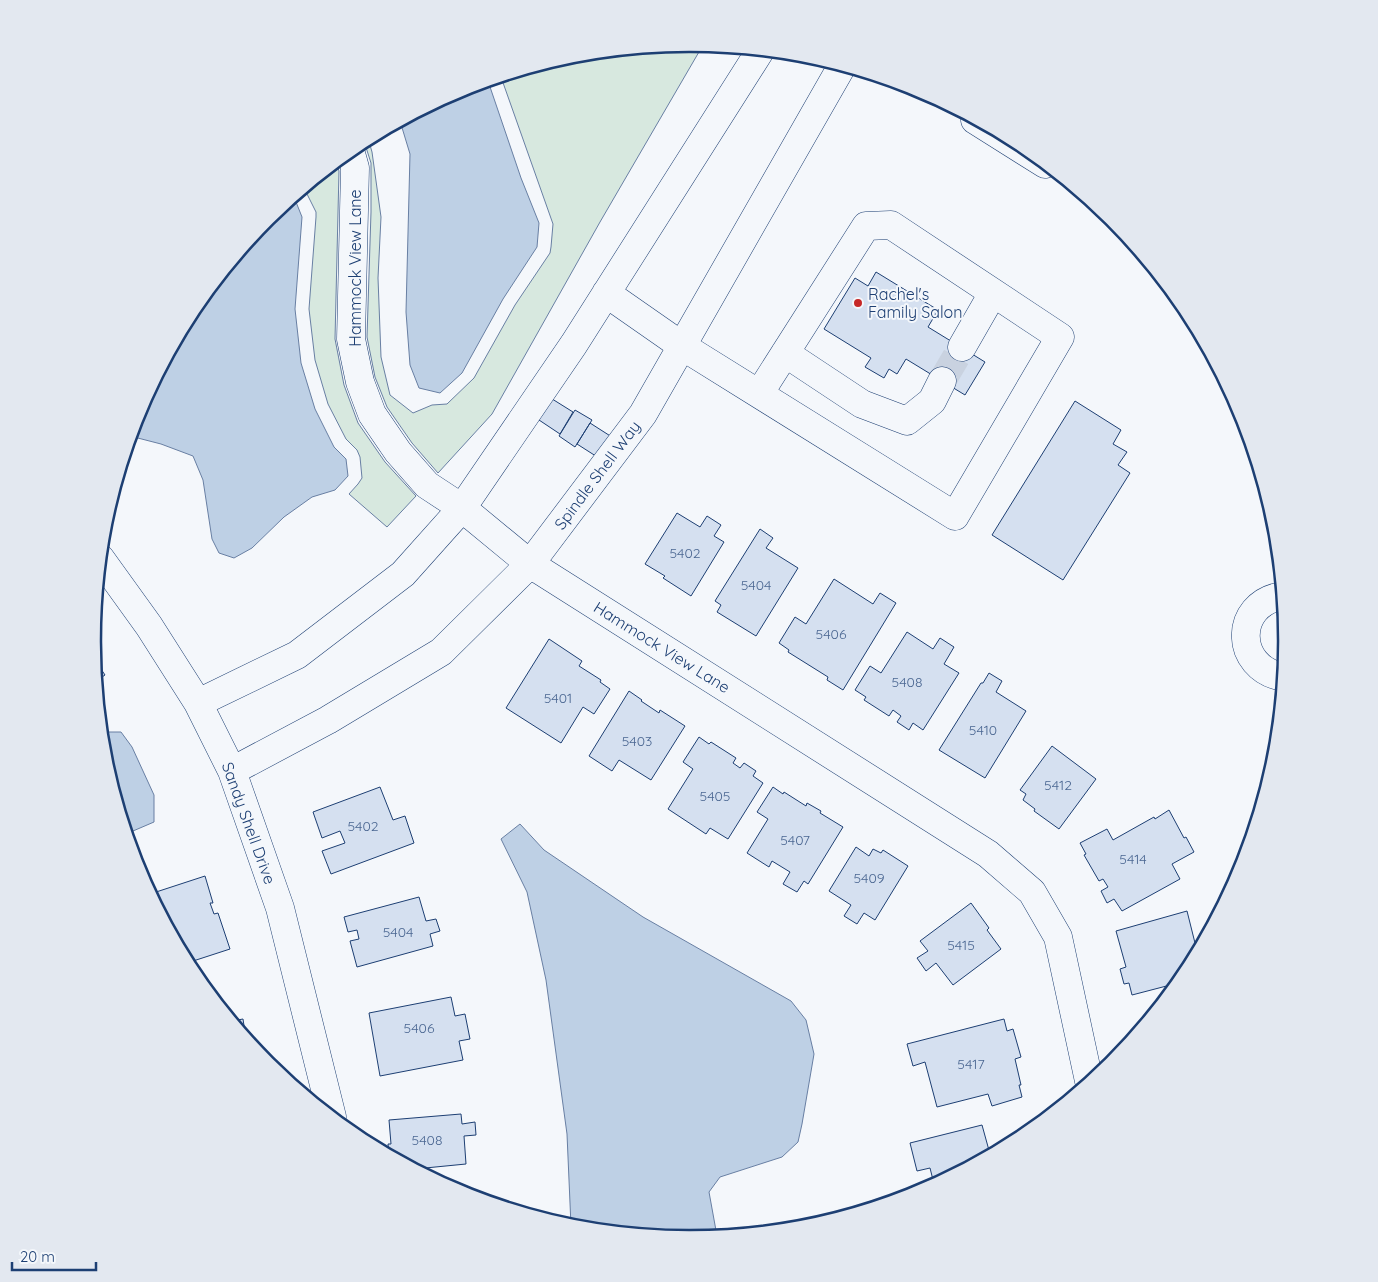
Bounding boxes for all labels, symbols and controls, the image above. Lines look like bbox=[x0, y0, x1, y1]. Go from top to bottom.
street label: Hammock View Lane bbox=[345, 189, 365, 347]
place label: Rachel's Family Salon bbox=[868, 284, 962, 322]
marker: Rachel's Family Salon bbox=[852, 297, 864, 309]
street label: Spindle Shell Way bbox=[550, 417, 644, 533]
house number: 5402 bbox=[669, 544, 701, 562]
house number: 5404 bbox=[741, 576, 771, 594]
street label: Hammock View Lane bbox=[590, 597, 734, 697]
house number: 5406 bbox=[816, 625, 847, 643]
house number: 5408 bbox=[892, 673, 922, 691]
house number: 5401 bbox=[544, 689, 572, 707]
house number: 5410 bbox=[969, 721, 997, 739]
house number: 5403 bbox=[622, 732, 652, 750]
street label: Sandy Shell Drive bbox=[218, 759, 280, 887]
house number: 5412 bbox=[1044, 776, 1072, 794]
house number: 5405 bbox=[700, 787, 730, 805]
house number: 5402 bbox=[347, 817, 379, 835]
house number: 5407 bbox=[780, 831, 810, 849]
house number: 5414 bbox=[1119, 850, 1147, 868]
house number: 5409 bbox=[853, 869, 885, 887]
house number: 5404 bbox=[383, 923, 413, 941]
house number: 5415 bbox=[947, 936, 975, 954]
house number: 5406 bbox=[404, 1019, 435, 1037]
house number: 5417 bbox=[957, 1055, 985, 1073]
house number: 5408 bbox=[412, 1131, 442, 1149]
scale bar bbox=[12, 1240, 96, 1272]
text: 20 m bbox=[20, 1247, 55, 1266]

